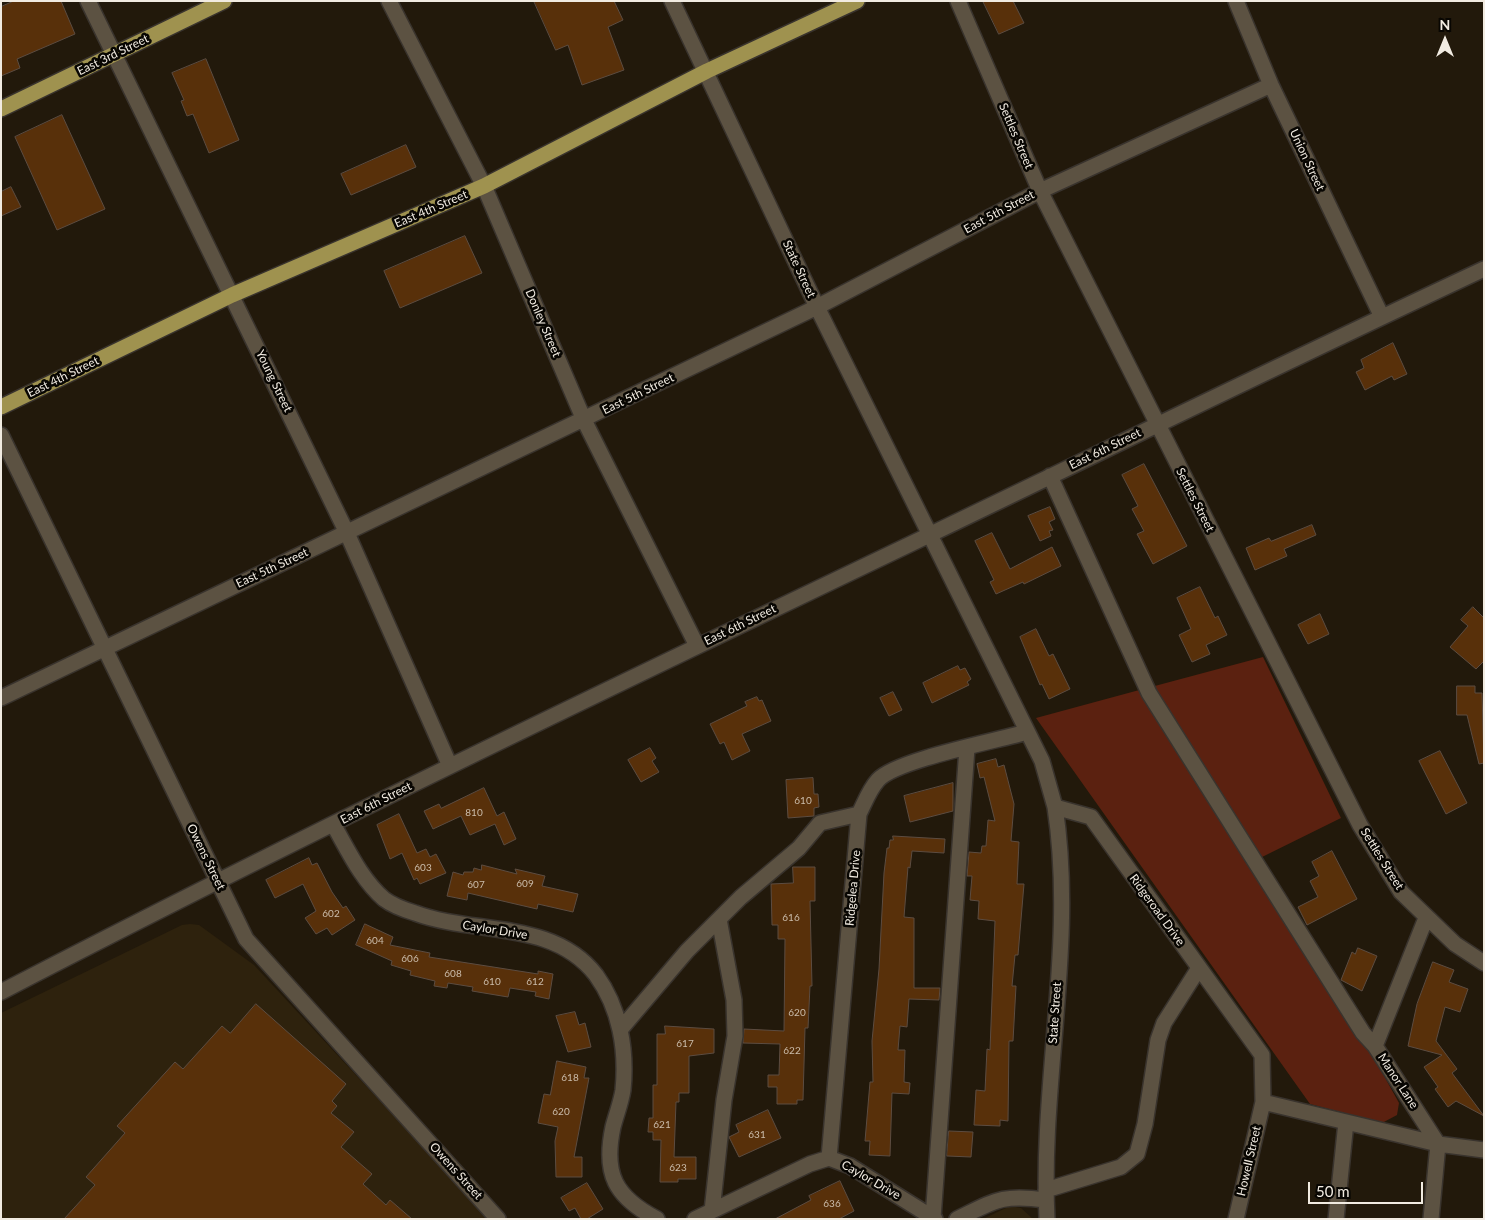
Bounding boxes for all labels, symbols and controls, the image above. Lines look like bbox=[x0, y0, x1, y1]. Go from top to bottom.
north arrow bbox=[1420, 15, 1470, 65]
text: N bbox=[1440, 16, 1450, 33]
street label: East 3rd Street bbox=[75, 31, 151, 79]
street label: Settles Street bbox=[996, 101, 1036, 171]
street label: Union Street bbox=[1286, 127, 1328, 193]
street label: East 4th Street bbox=[392, 187, 470, 231]
street label: East 5th Street bbox=[961, 187, 1037, 237]
street label: State Street bbox=[779, 238, 819, 300]
street label: Donley Street bbox=[522, 287, 564, 359]
street label: Young Street bbox=[253, 348, 295, 414]
street label: East 4th Street bbox=[25, 353, 101, 401]
street label: East 5th Street bbox=[600, 370, 676, 418]
street label: East 6th Street bbox=[1067, 425, 1143, 473]
street label: Settles Street bbox=[1173, 466, 1217, 534]
street label: East 5th Street bbox=[234, 545, 310, 591]
street label: East 6th Street bbox=[702, 601, 778, 649]
street label: East 6th Street bbox=[338, 779, 414, 827]
house number: 610 bbox=[794, 795, 812, 807]
house number: 810 bbox=[465, 807, 483, 819]
street label: Owens Street bbox=[184, 822, 228, 892]
street label: Settles Street bbox=[1357, 826, 1407, 892]
street label: Ridgelea Drive bbox=[843, 849, 863, 927]
house number: 603 bbox=[414, 862, 432, 874]
street label: Ridgeroad Drive bbox=[1126, 871, 1188, 949]
house number: 609 bbox=[516, 878, 534, 890]
house number: 607 bbox=[467, 879, 485, 891]
house number: 602 bbox=[322, 908, 340, 920]
house number: 616 bbox=[782, 912, 800, 924]
street label: Caylor Drive bbox=[461, 918, 529, 942]
house number: 604 bbox=[366, 935, 384, 947]
house number: 606 bbox=[401, 953, 419, 965]
house number: 608 bbox=[444, 968, 462, 980]
house number: 610 bbox=[483, 976, 501, 988]
house number: 612 bbox=[526, 976, 544, 988]
street label: State Street bbox=[1046, 982, 1064, 1044]
house number: 620 bbox=[788, 1007, 806, 1019]
house number: 617 bbox=[676, 1038, 694, 1050]
house number: 622 bbox=[783, 1045, 801, 1057]
street label: Manor Lane bbox=[1375, 1051, 1421, 1111]
house number: 618 bbox=[561, 1072, 579, 1084]
house number: 620 bbox=[552, 1106, 570, 1118]
house number: 621 bbox=[653, 1119, 671, 1131]
street label: Howell Street bbox=[1234, 1124, 1264, 1198]
house number: 631 bbox=[748, 1129, 766, 1141]
street label: Owens Street bbox=[427, 1139, 485, 1203]
street label: Caylor Drive bbox=[839, 1157, 903, 1203]
house number: 623 bbox=[669, 1162, 687, 1174]
scale bar bbox=[1310, 1172, 1425, 1204]
text: 50 m bbox=[1316, 1182, 1350, 1200]
house number: 636 bbox=[823, 1198, 841, 1210]

